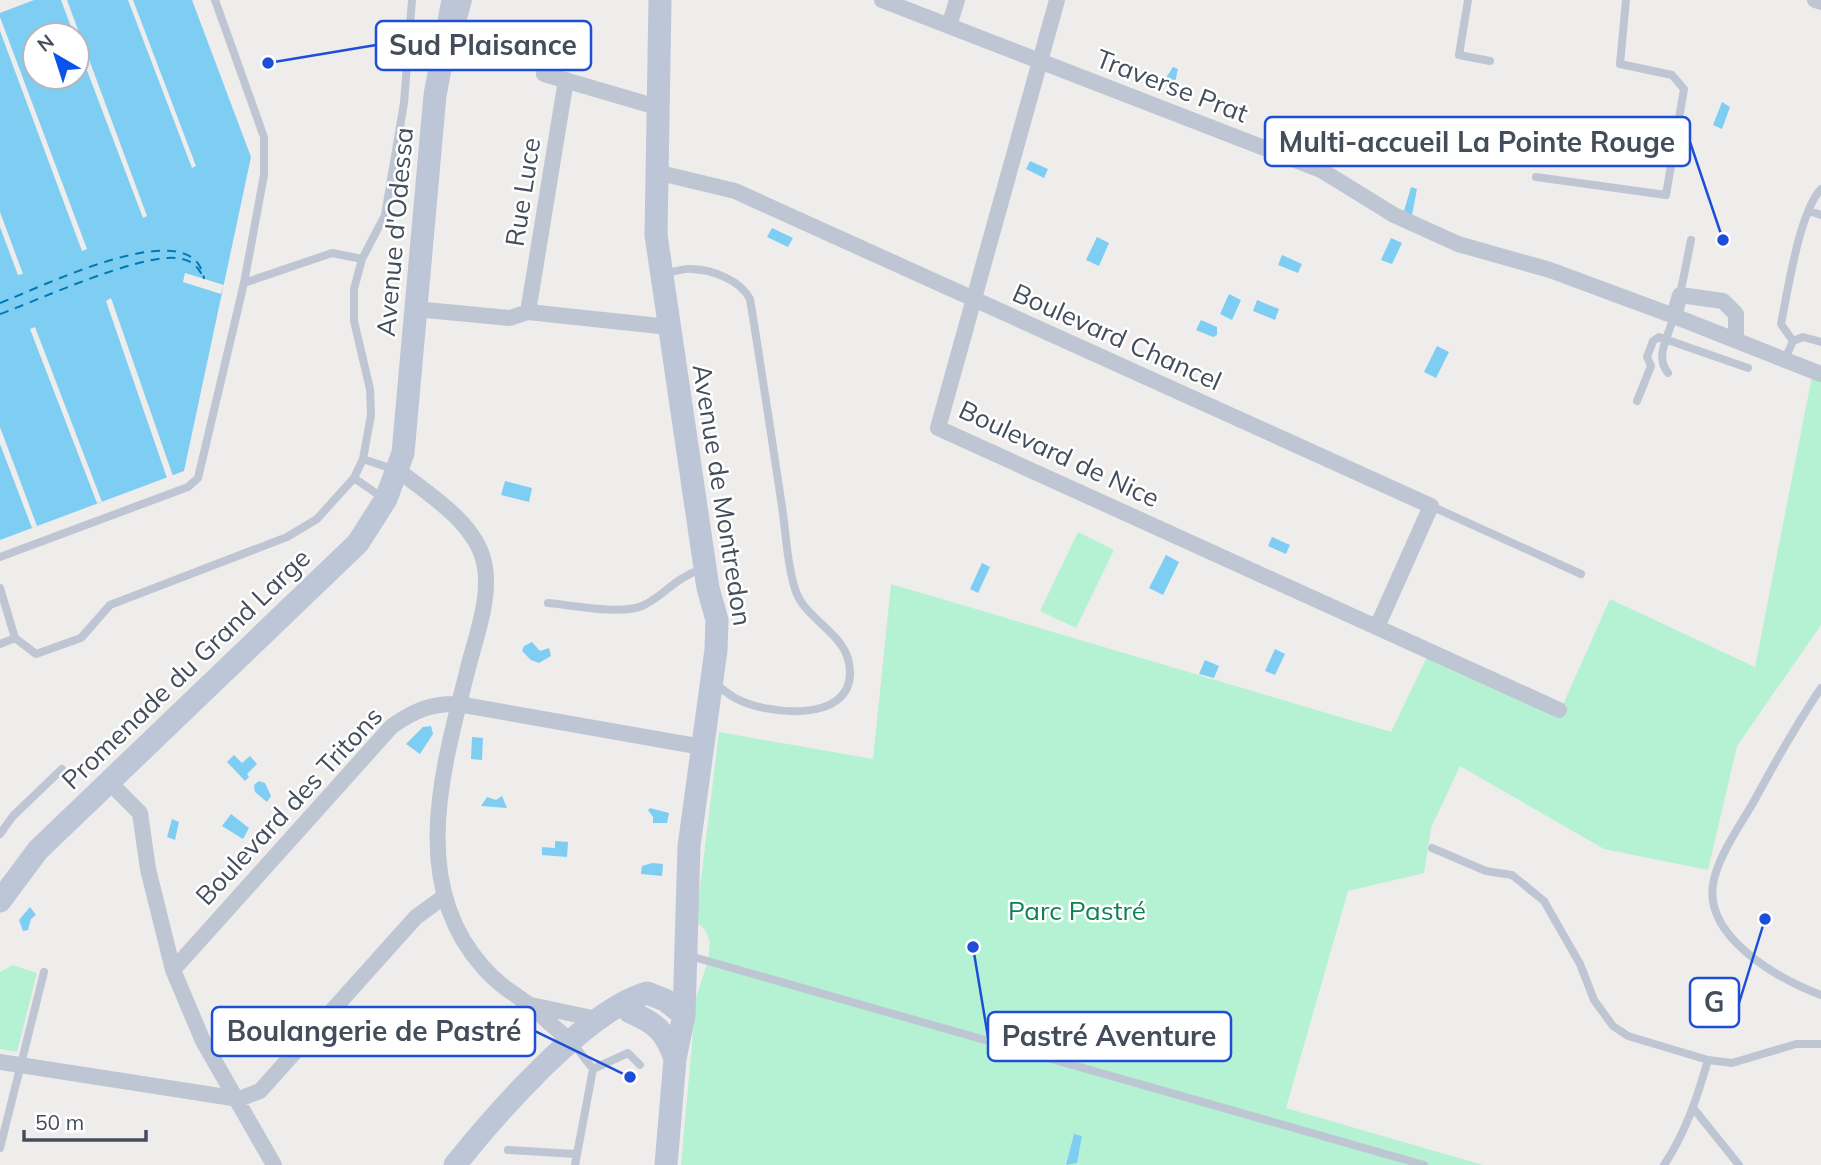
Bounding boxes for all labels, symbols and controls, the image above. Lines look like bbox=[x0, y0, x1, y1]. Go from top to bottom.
north arrow bbox=[21, 21, 91, 91]
callout: Sud Plaisance bbox=[376, 21, 591, 70]
text: Sud Plaisance bbox=[389, 27, 577, 62]
text: N bbox=[32, 29, 58, 57]
street label: Traverse Prat bbox=[1092, 41, 1253, 130]
callout: Multi-accueil La Pointe Rouge bbox=[1265, 117, 1690, 166]
text: Multi-accueil La Pointe Rouge bbox=[1279, 124, 1675, 159]
street label: Avenue d'Odessa bbox=[369, 126, 420, 338]
street label: Rue Luce bbox=[498, 135, 547, 249]
street label: Boulevard Chancel bbox=[1008, 276, 1227, 397]
street label: Avenue de Montredon bbox=[686, 362, 759, 628]
street label: Boulevard de Nice bbox=[954, 393, 1165, 514]
street label: Promenade du Grand Large bbox=[54, 541, 317, 796]
street label: Boulevard des Tritons bbox=[188, 700, 389, 912]
park label: Parc Pastré bbox=[1008, 894, 1146, 927]
callout: G bbox=[1690, 978, 1739, 1027]
text: G bbox=[1704, 984, 1724, 1019]
callout: Boulangerie de Pastré bbox=[212, 1007, 535, 1056]
callout: Pastré Aventure bbox=[988, 1012, 1231, 1061]
text: Boulangerie de Pastré bbox=[227, 1013, 521, 1048]
text: Pastré Aventure bbox=[1002, 1018, 1216, 1053]
scale bar bbox=[24, 1098, 147, 1142]
text: 50 m bbox=[35, 1109, 84, 1135]

